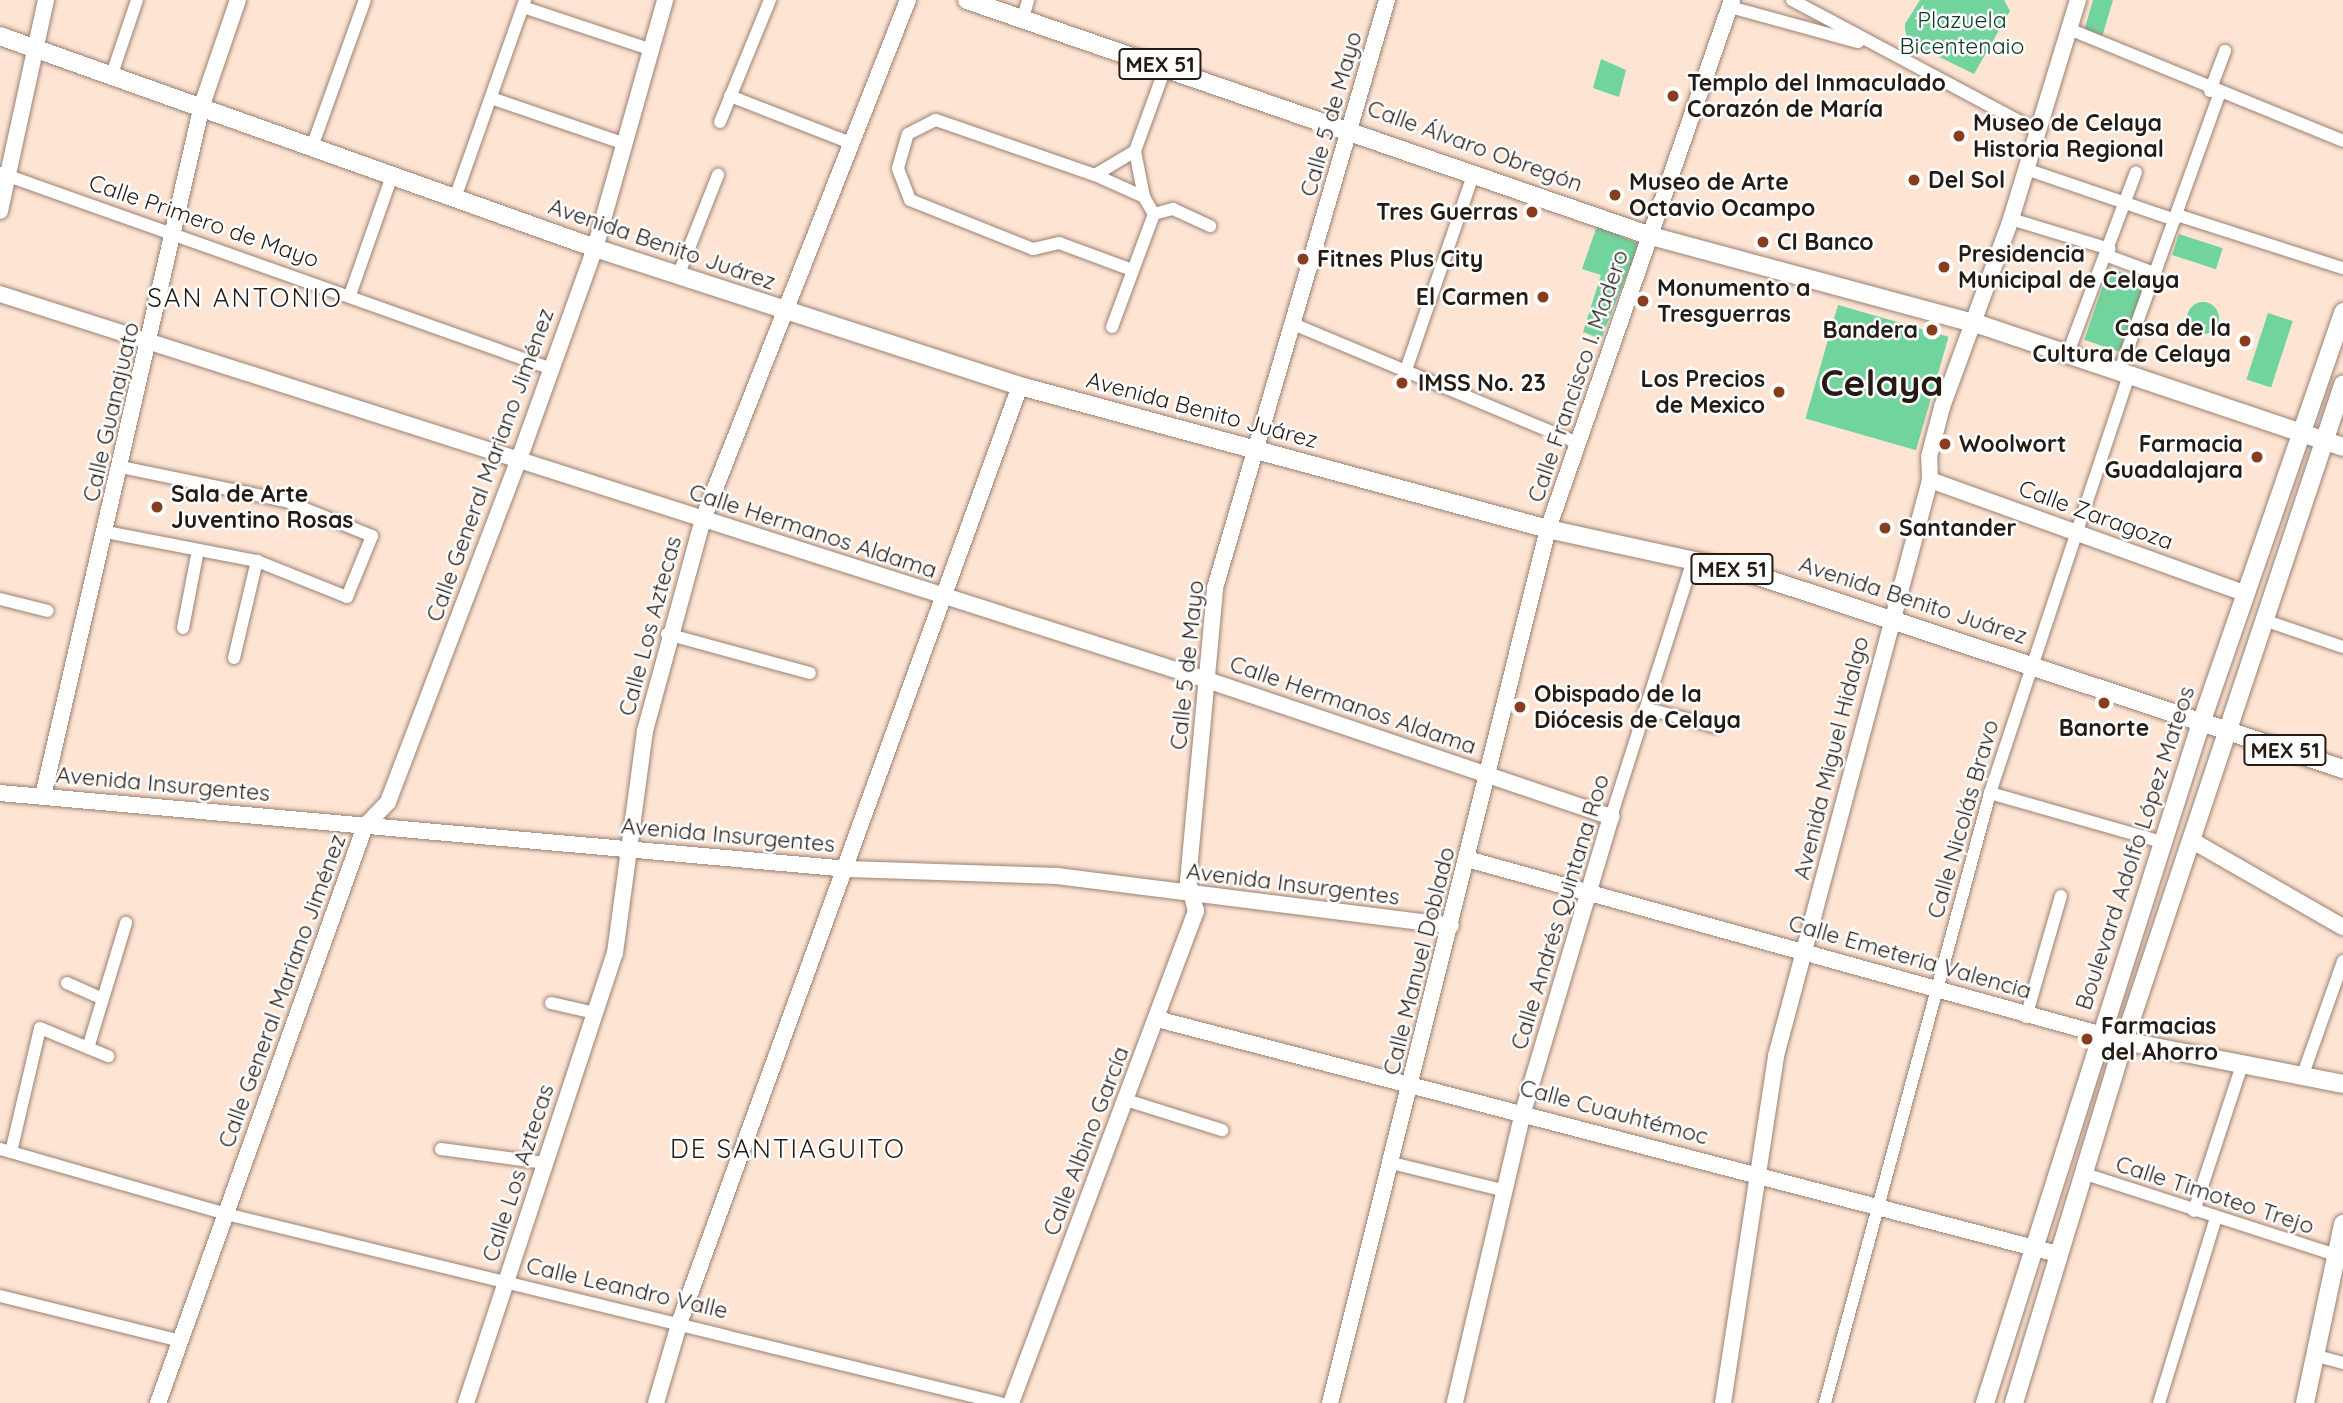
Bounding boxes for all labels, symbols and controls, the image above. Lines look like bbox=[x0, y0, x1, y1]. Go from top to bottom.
park label: Plazuela Bicentenaio bbox=[1900, 6, 2024, 60]
street label: Calle 5 de Mayo bbox=[1294, 28, 1368, 200]
road number: MEX 51 bbox=[1118, 46, 1202, 82]
place label: Templo del Inmaculado Corazón de María bbox=[1687, 69, 1946, 123]
marker: Templo del Inmaculado Corazón de María bbox=[1665, 88, 1681, 104]
street label: Calle Álvaro Obregón bbox=[1364, 94, 1586, 198]
place label: Museo de Celaya Historia Regional bbox=[1973, 109, 2164, 163]
marker: Museo de Celaya Historia Regional bbox=[1951, 128, 1967, 144]
place label: Del Sol bbox=[1928, 166, 2005, 194]
place label: Museo de Arte Octavio Ocampo bbox=[1629, 168, 1815, 222]
street label: Calle Primero de Mayo bbox=[85, 169, 323, 273]
marker: Del Sol bbox=[1906, 172, 1922, 188]
marker: Museo de Arte Octavio Ocampo bbox=[1607, 187, 1623, 203]
street label: Avenida Benito Juárez bbox=[545, 192, 779, 296]
place label: Tres Guerras bbox=[1376, 198, 1518, 226]
marker: Tres Guerras bbox=[1524, 204, 1540, 220]
place label: CI Banco bbox=[1777, 228, 1874, 256]
marker: CI Banco bbox=[1755, 234, 1771, 250]
place label: Presidencia Municipal de Celaya bbox=[1958, 240, 2179, 294]
place label: Fitnes Plus City bbox=[1317, 245, 1483, 273]
street label: Calle Francisco I. Madero bbox=[1522, 246, 1634, 506]
marker: Fitnes Plus City bbox=[1295, 251, 1311, 267]
marker: Presidencia Municipal de Celaya bbox=[1936, 259, 1952, 275]
place label: Monumento a Tresguerras bbox=[1657, 274, 1810, 328]
district label: SAN ANTONIO bbox=[149, 282, 341, 314]
place label: El Carmen bbox=[1416, 283, 1529, 311]
marker: El Carmen bbox=[1535, 289, 1551, 305]
marker: Monumento a Tresguerras bbox=[1635, 293, 1651, 309]
street label: Calle General Mariano Jiménez bbox=[420, 305, 560, 625]
place label: Casa de la Cultura de Celaya bbox=[2032, 314, 2231, 368]
place label: Bandera bbox=[1823, 316, 1918, 344]
street label: Calle Guanajuato bbox=[77, 319, 145, 505]
marker: Bandera bbox=[1924, 322, 1940, 338]
marker: Casa de la Cultura de Celaya bbox=[2237, 333, 2253, 349]
district label: Celaya bbox=[1820, 360, 1944, 404]
place label: Los Precios de Mexico bbox=[1640, 365, 1765, 419]
street label: Avenida Benito Juárez bbox=[1083, 366, 1321, 454]
place label: IMSS No. 23 bbox=[1418, 369, 1546, 397]
marker: IMSS No. 23 bbox=[1392, 373, 1412, 393]
marker: Los Precios de Mexico bbox=[1771, 384, 1787, 400]
place label: Woolwort bbox=[1959, 430, 2066, 458]
place label: Farmacia Guadalajara bbox=[2105, 430, 2243, 484]
marker: Woolwort bbox=[1937, 436, 1953, 452]
marker: Farmacia Guadalajara bbox=[2249, 449, 2265, 465]
street label: Calle Zaragoza bbox=[2015, 474, 2177, 556]
street label: Calle Hermanos Aldama bbox=[686, 478, 940, 584]
place label: Sala de Arte Juventino Rosas bbox=[171, 480, 353, 534]
marker: Sala de Arte Juventino Rosas bbox=[149, 499, 165, 515]
place label: Santander bbox=[1899, 514, 2016, 542]
marker: Santander bbox=[1877, 520, 1893, 536]
street label: Calle Los Aztecas bbox=[613, 533, 687, 719]
street label: Avenida Benito Juárez bbox=[1795, 550, 2031, 650]
road number: MEX 51 bbox=[1690, 552, 1774, 586]
street label: Calle 5 de Mayo bbox=[1164, 579, 1210, 751]
street label: Avenida Miguel Hidalgo bbox=[1787, 634, 1875, 882]
street label: Calle Hermanos Aldama bbox=[1226, 650, 1480, 760]
place label: Obispado de la Diócesis de Celaya bbox=[1534, 680, 1741, 734]
street label: Boulevard Adolfo López Mateos bbox=[2070, 683, 2200, 1013]
marker: Banorte bbox=[2096, 695, 2112, 711]
marker: Obispado de la Diócesis de Celaya bbox=[1512, 699, 1528, 715]
place label: Banorte bbox=[2059, 714, 2149, 742]
street label: Calle Nicolás Bravo bbox=[1921, 716, 2005, 922]
road number: MEX 51 bbox=[2243, 732, 2327, 768]
street label: Avenida Insurgentes bbox=[55, 761, 271, 807]
street label: Calle Andrés Quintana Roo bbox=[1505, 771, 1615, 1053]
street label: Avenida Insurgentes bbox=[620, 812, 836, 858]
street label: Calle General Mariano Jiménez bbox=[212, 831, 352, 1151]
street label: Calle Manuel Doblado bbox=[1377, 844, 1461, 1078]
street label: Avenida Insurgentes bbox=[1185, 857, 1401, 911]
street label: Calle Emeteria Valencia bbox=[1785, 909, 2035, 1005]
place label: Farmacias del Ahorro bbox=[2101, 1012, 2218, 1066]
marker: Farmacias del Ahorro bbox=[2079, 1031, 2095, 1047]
street label: Calle Albino García bbox=[1037, 1042, 1135, 1240]
street label: Calle Cuauhtémoc bbox=[1517, 1074, 1711, 1150]
street label: Calle Los Aztecas bbox=[476, 1081, 560, 1265]
district label: DE SANTIAGUITO bbox=[672, 1133, 904, 1165]
street label: Calle Timoteo Trejo bbox=[2112, 1150, 2318, 1240]
street label: Calle Leandro Valle bbox=[524, 1251, 730, 1325]

